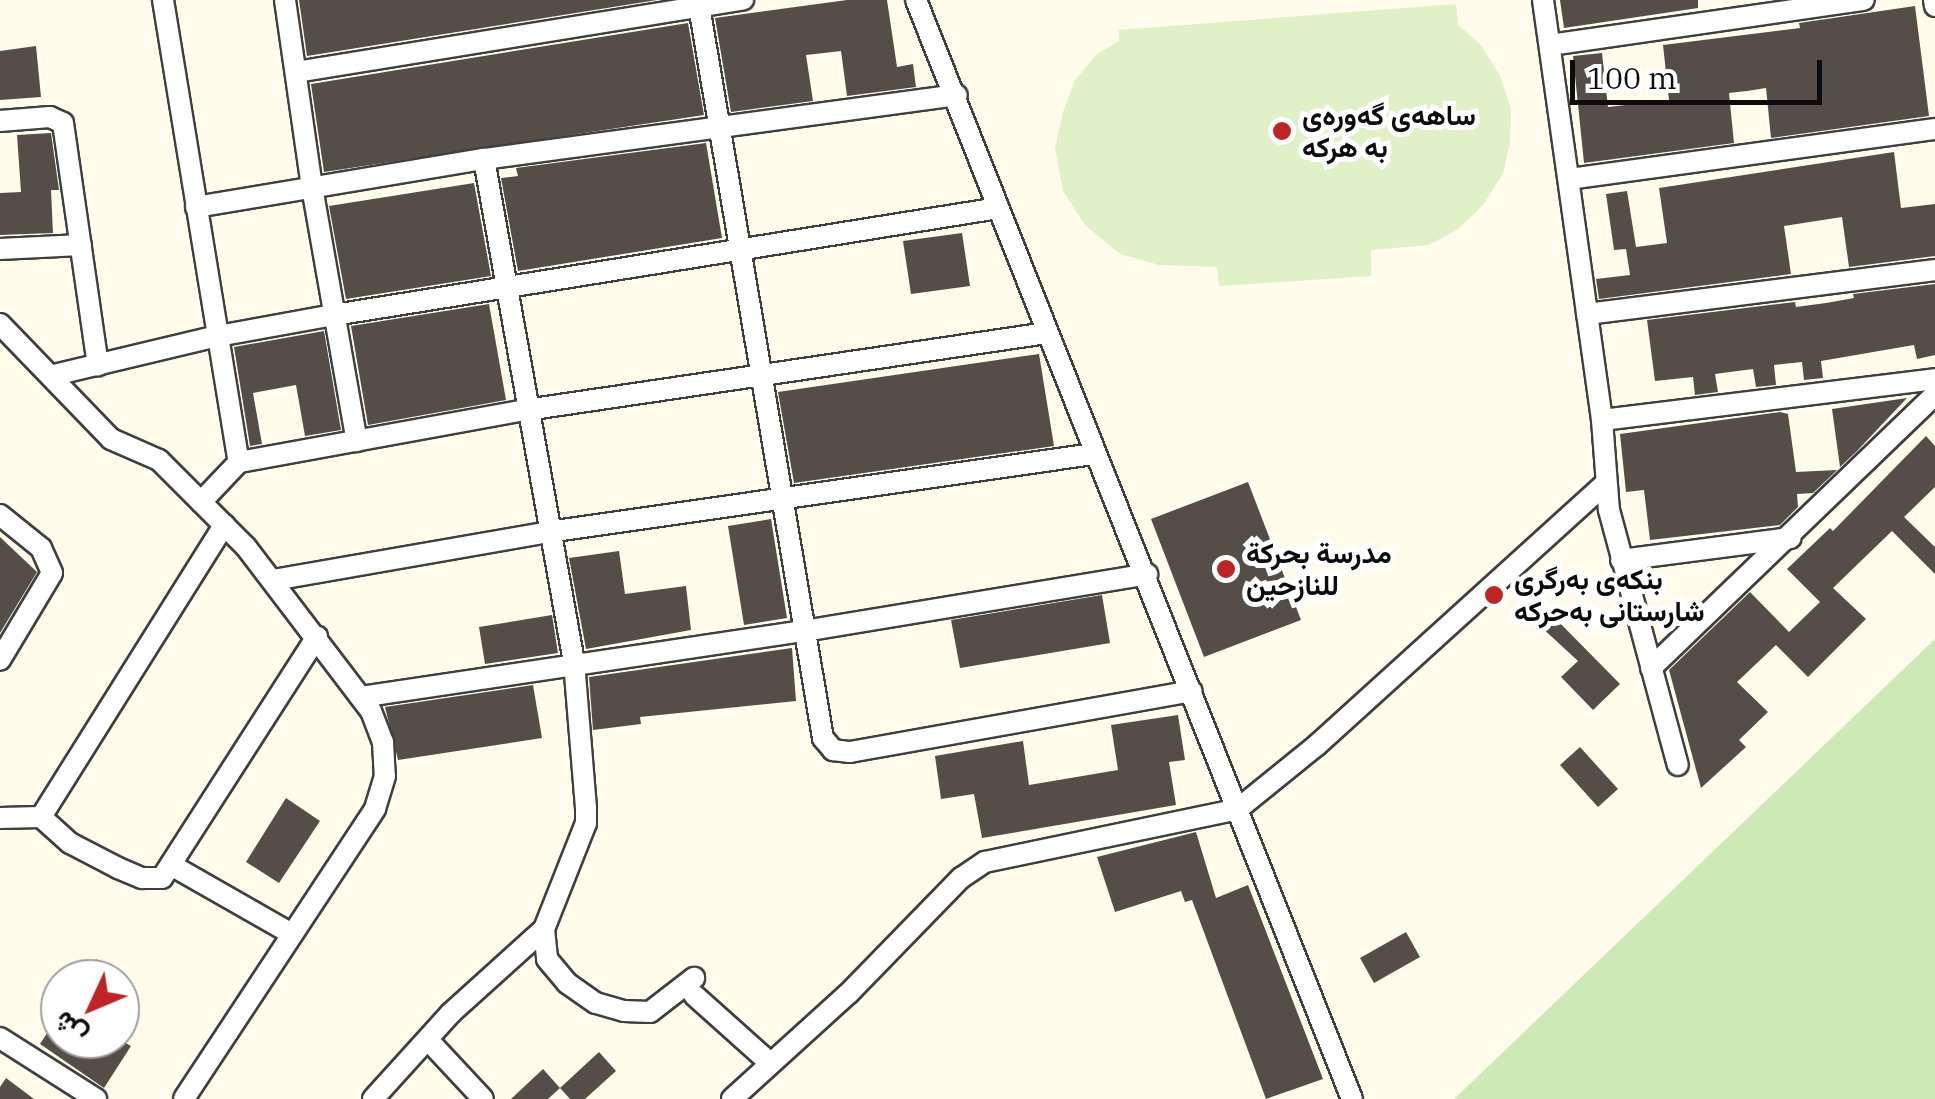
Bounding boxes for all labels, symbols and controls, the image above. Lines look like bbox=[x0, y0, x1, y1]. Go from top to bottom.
scale bar bbox=[1575, 40, 1828, 102]
text: 100 m bbox=[1587, 58, 1677, 97]
place label: ساهه‌ی گه‌وره‌ی به هركه‌ bbox=[1302, 98, 1476, 164]
marker: ساهه‌ی گه‌وره‌ی به هركه‌ bbox=[1271, 120, 1293, 142]
place label: مدرسة بحركة للنازحين bbox=[1246, 536, 1392, 602]
marker: مدرسة بحركة للنازحين bbox=[1215, 558, 1237, 580]
place label: بنکەی بەرگری شارستانی بەحرکە bbox=[1514, 562, 1705, 628]
marker: بنکەی بەرگری شارستانی بەحرکە bbox=[1483, 584, 1505, 606]
north arrow bbox=[40, 959, 140, 1059]
text: ش bbox=[45, 1004, 94, 1054]

